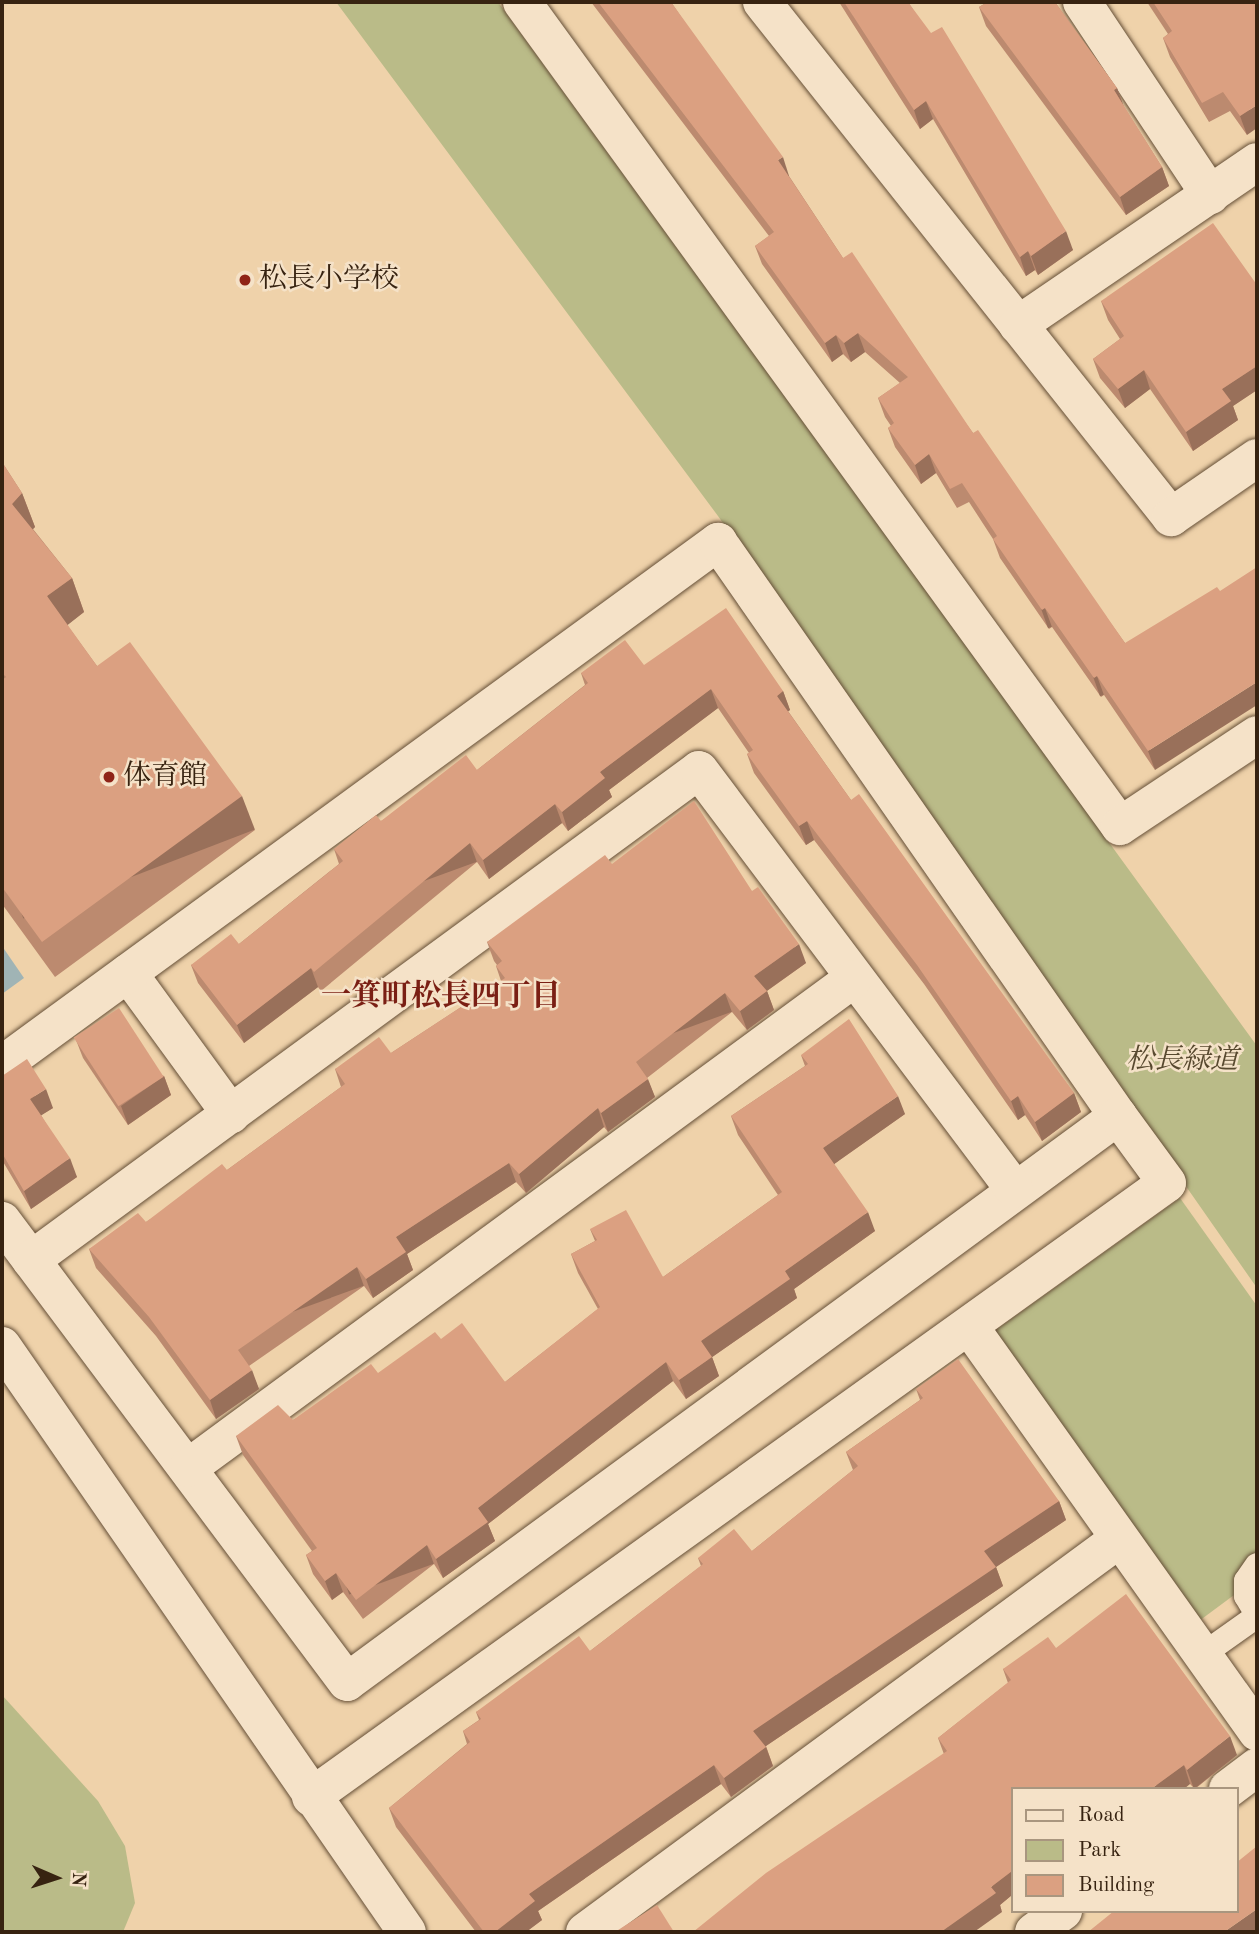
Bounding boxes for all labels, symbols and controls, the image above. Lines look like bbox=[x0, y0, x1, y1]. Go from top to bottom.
place label: 松長小学校 bbox=[259, 263, 399, 297]
marker: 松長小学校 bbox=[237, 272, 253, 288]
place label: 体育館 bbox=[123, 760, 207, 794]
marker: 体育館 bbox=[101, 769, 117, 785]
district label: 一箕町松長四丁目 bbox=[321, 979, 561, 1015]
park label: 松長緑道 bbox=[1126, 1044, 1238, 1078]
legend bbox=[1010, 1787, 1238, 1913]
text: Road bbox=[1078, 1805, 1125, 1826]
text: Park bbox=[1078, 1840, 1121, 1861]
north arrow bbox=[21, 1843, 91, 1913]
text: N bbox=[68, 1871, 87, 1887]
text: Building bbox=[1078, 1875, 1154, 1896]

